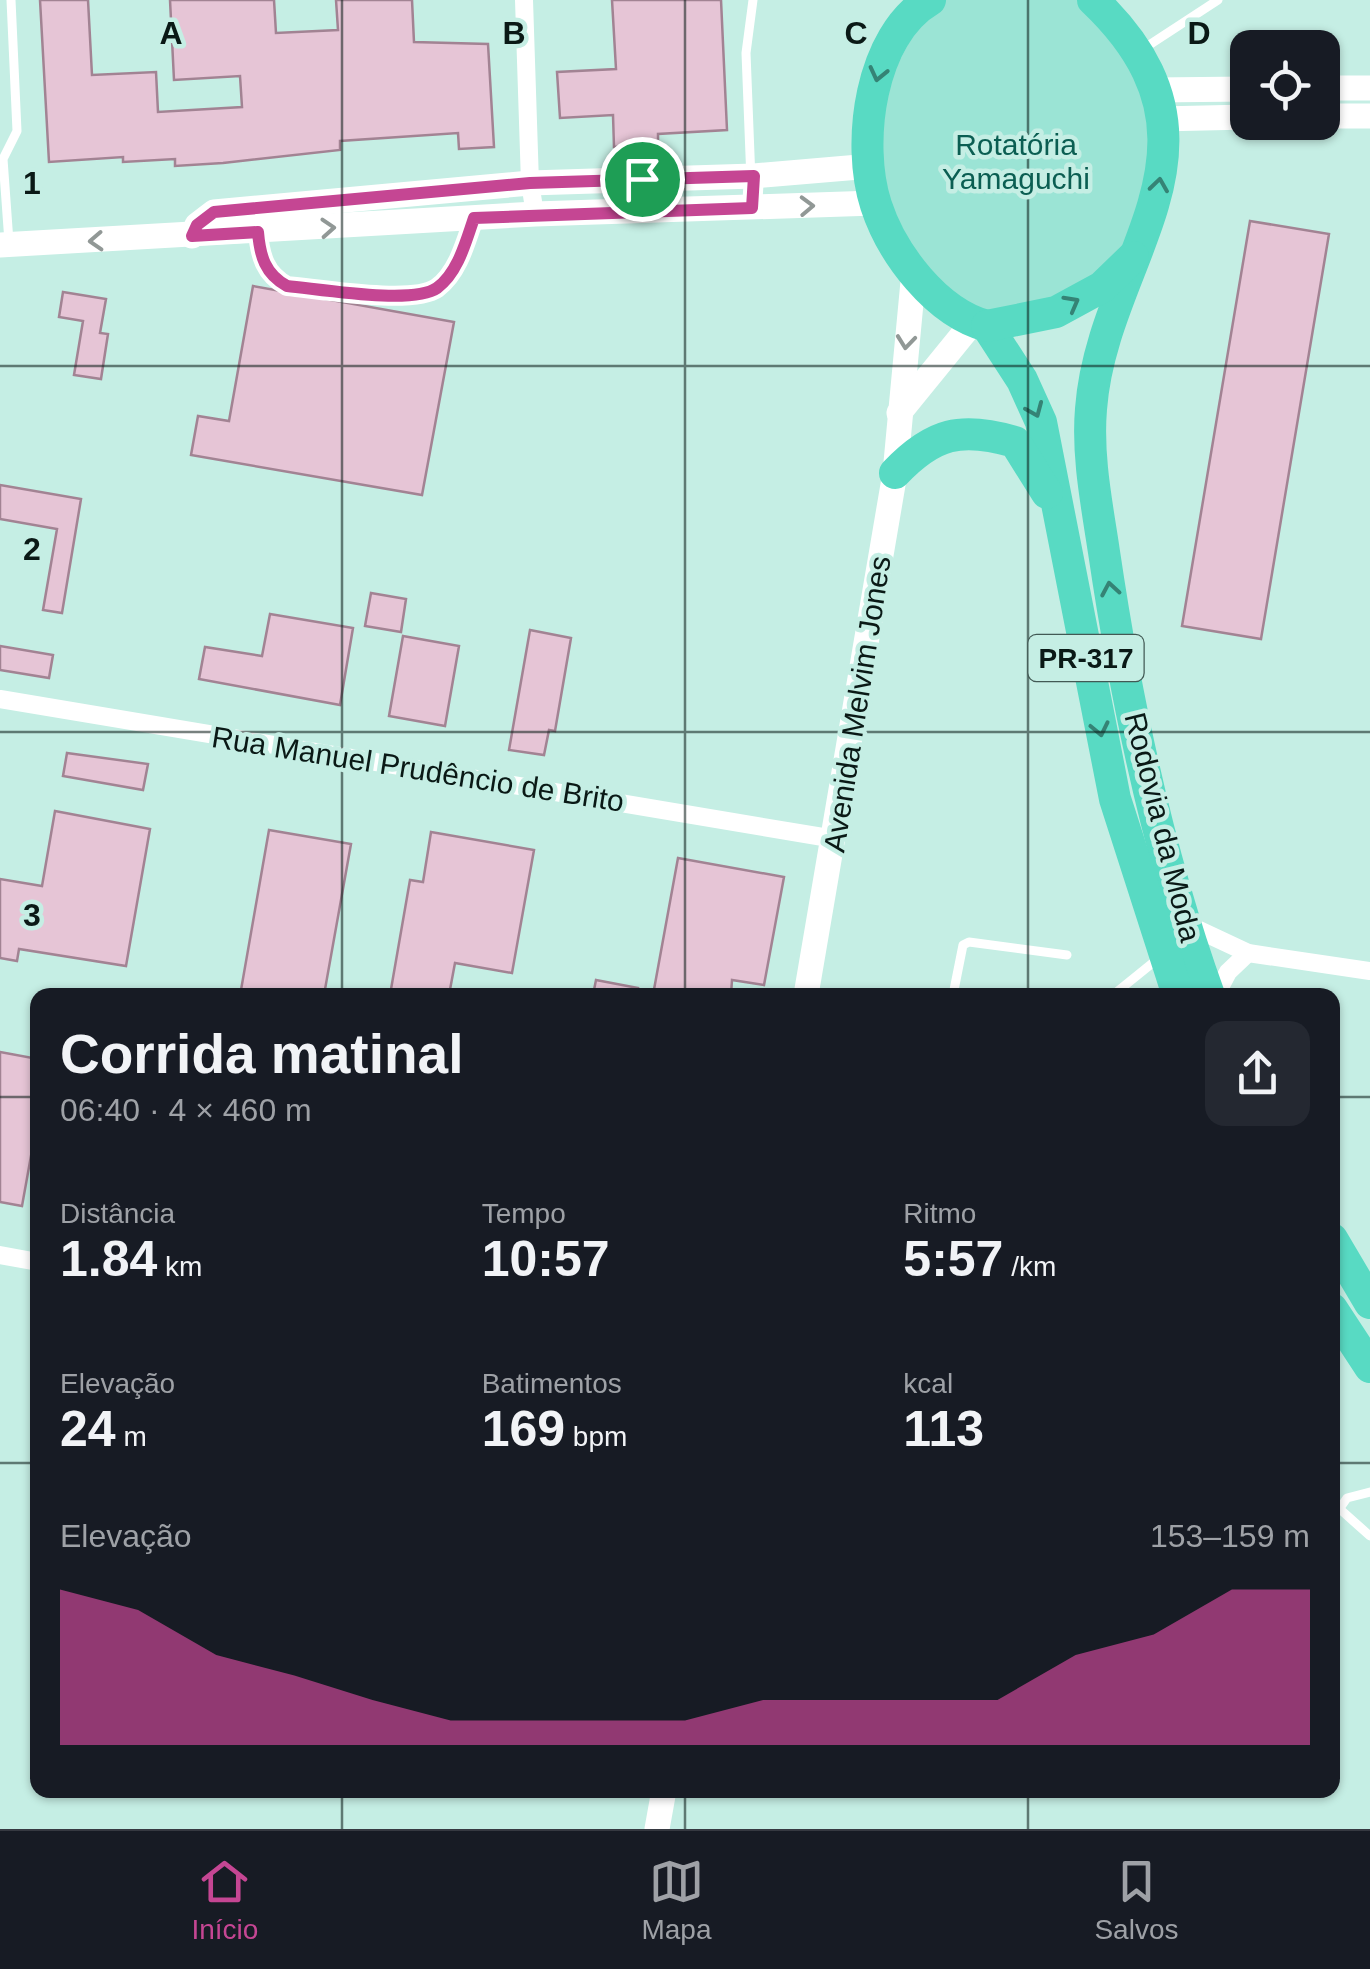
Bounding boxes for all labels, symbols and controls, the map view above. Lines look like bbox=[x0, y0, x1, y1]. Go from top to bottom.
text: A bbox=[159, 15, 183, 51]
text: B bbox=[502, 15, 526, 51]
text: C bbox=[844, 15, 868, 51]
text: D bbox=[1187, 15, 1211, 51]
map controls bbox=[1230, 30, 1340, 140]
button: locate bbox=[1230, 30, 1340, 140]
one-way arrow bbox=[869, 65, 890, 82]
park label: Rotatória Yamaguchi bbox=[942, 128, 1090, 195]
pin bbox=[600, 137, 685, 222]
icon: arrive bbox=[615, 152, 670, 207]
text: 1 bbox=[23, 165, 41, 201]
one-way arrow bbox=[1147, 176, 1168, 193]
one-way arrow bbox=[800, 196, 816, 217]
one-way arrow bbox=[320, 218, 336, 239]
one-way arrow bbox=[88, 230, 104, 251]
one-way arrow bbox=[1062, 295, 1080, 315]
one-way arrow bbox=[896, 334, 917, 350]
one-way arrow bbox=[1023, 400, 1043, 418]
text: 2 bbox=[23, 531, 41, 567]
street label: Avenida Melvim Jones bbox=[817, 553, 897, 855]
one-way arrow bbox=[1100, 580, 1121, 597]
road number: PR-317 bbox=[1028, 635, 1144, 681]
street label: Rodovia da Moda bbox=[1119, 709, 1208, 945]
street label: Rua Manuel Prudêncio de Brito bbox=[210, 720, 626, 818]
one-way arrow bbox=[1088, 720, 1109, 737]
text: 3 bbox=[23, 897, 41, 933]
button: share bbox=[1205, 1021, 1310, 1126]
text: Corrida matinal bbox=[60, 1023, 463, 1085]
text: 06:40 · 4 × 460 m bbox=[60, 1092, 312, 1128]
text: Distância bbox=[60, 1198, 175, 1229]
text: Tempo bbox=[482, 1198, 566, 1229]
text: Ritmo bbox=[903, 1198, 976, 1229]
text: 1.84 bbox=[60, 1231, 157, 1287]
text: 10:57 bbox=[482, 1231, 610, 1287]
text: 5:57 bbox=[903, 1231, 1003, 1287]
text: km bbox=[157, 1251, 202, 1282]
text: /km bbox=[1003, 1251, 1056, 1282]
text: Elevação bbox=[60, 1368, 175, 1399]
text: Batimentos bbox=[482, 1368, 622, 1399]
text: kcal bbox=[903, 1368, 953, 1399]
text: 24 bbox=[60, 1401, 116, 1457]
text: 169 bbox=[482, 1401, 565, 1457]
text: 113 bbox=[903, 1401, 984, 1457]
text: m bbox=[116, 1421, 147, 1452]
text: bpm bbox=[565, 1421, 627, 1452]
text: Elevação bbox=[60, 1518, 192, 1554]
text: 153–159 m bbox=[1150, 1518, 1310, 1554]
tab: Início bbox=[191, 1854, 258, 1946]
tab: Mapa bbox=[641, 1854, 711, 1946]
tab: Salvos bbox=[1094, 1854, 1178, 1946]

